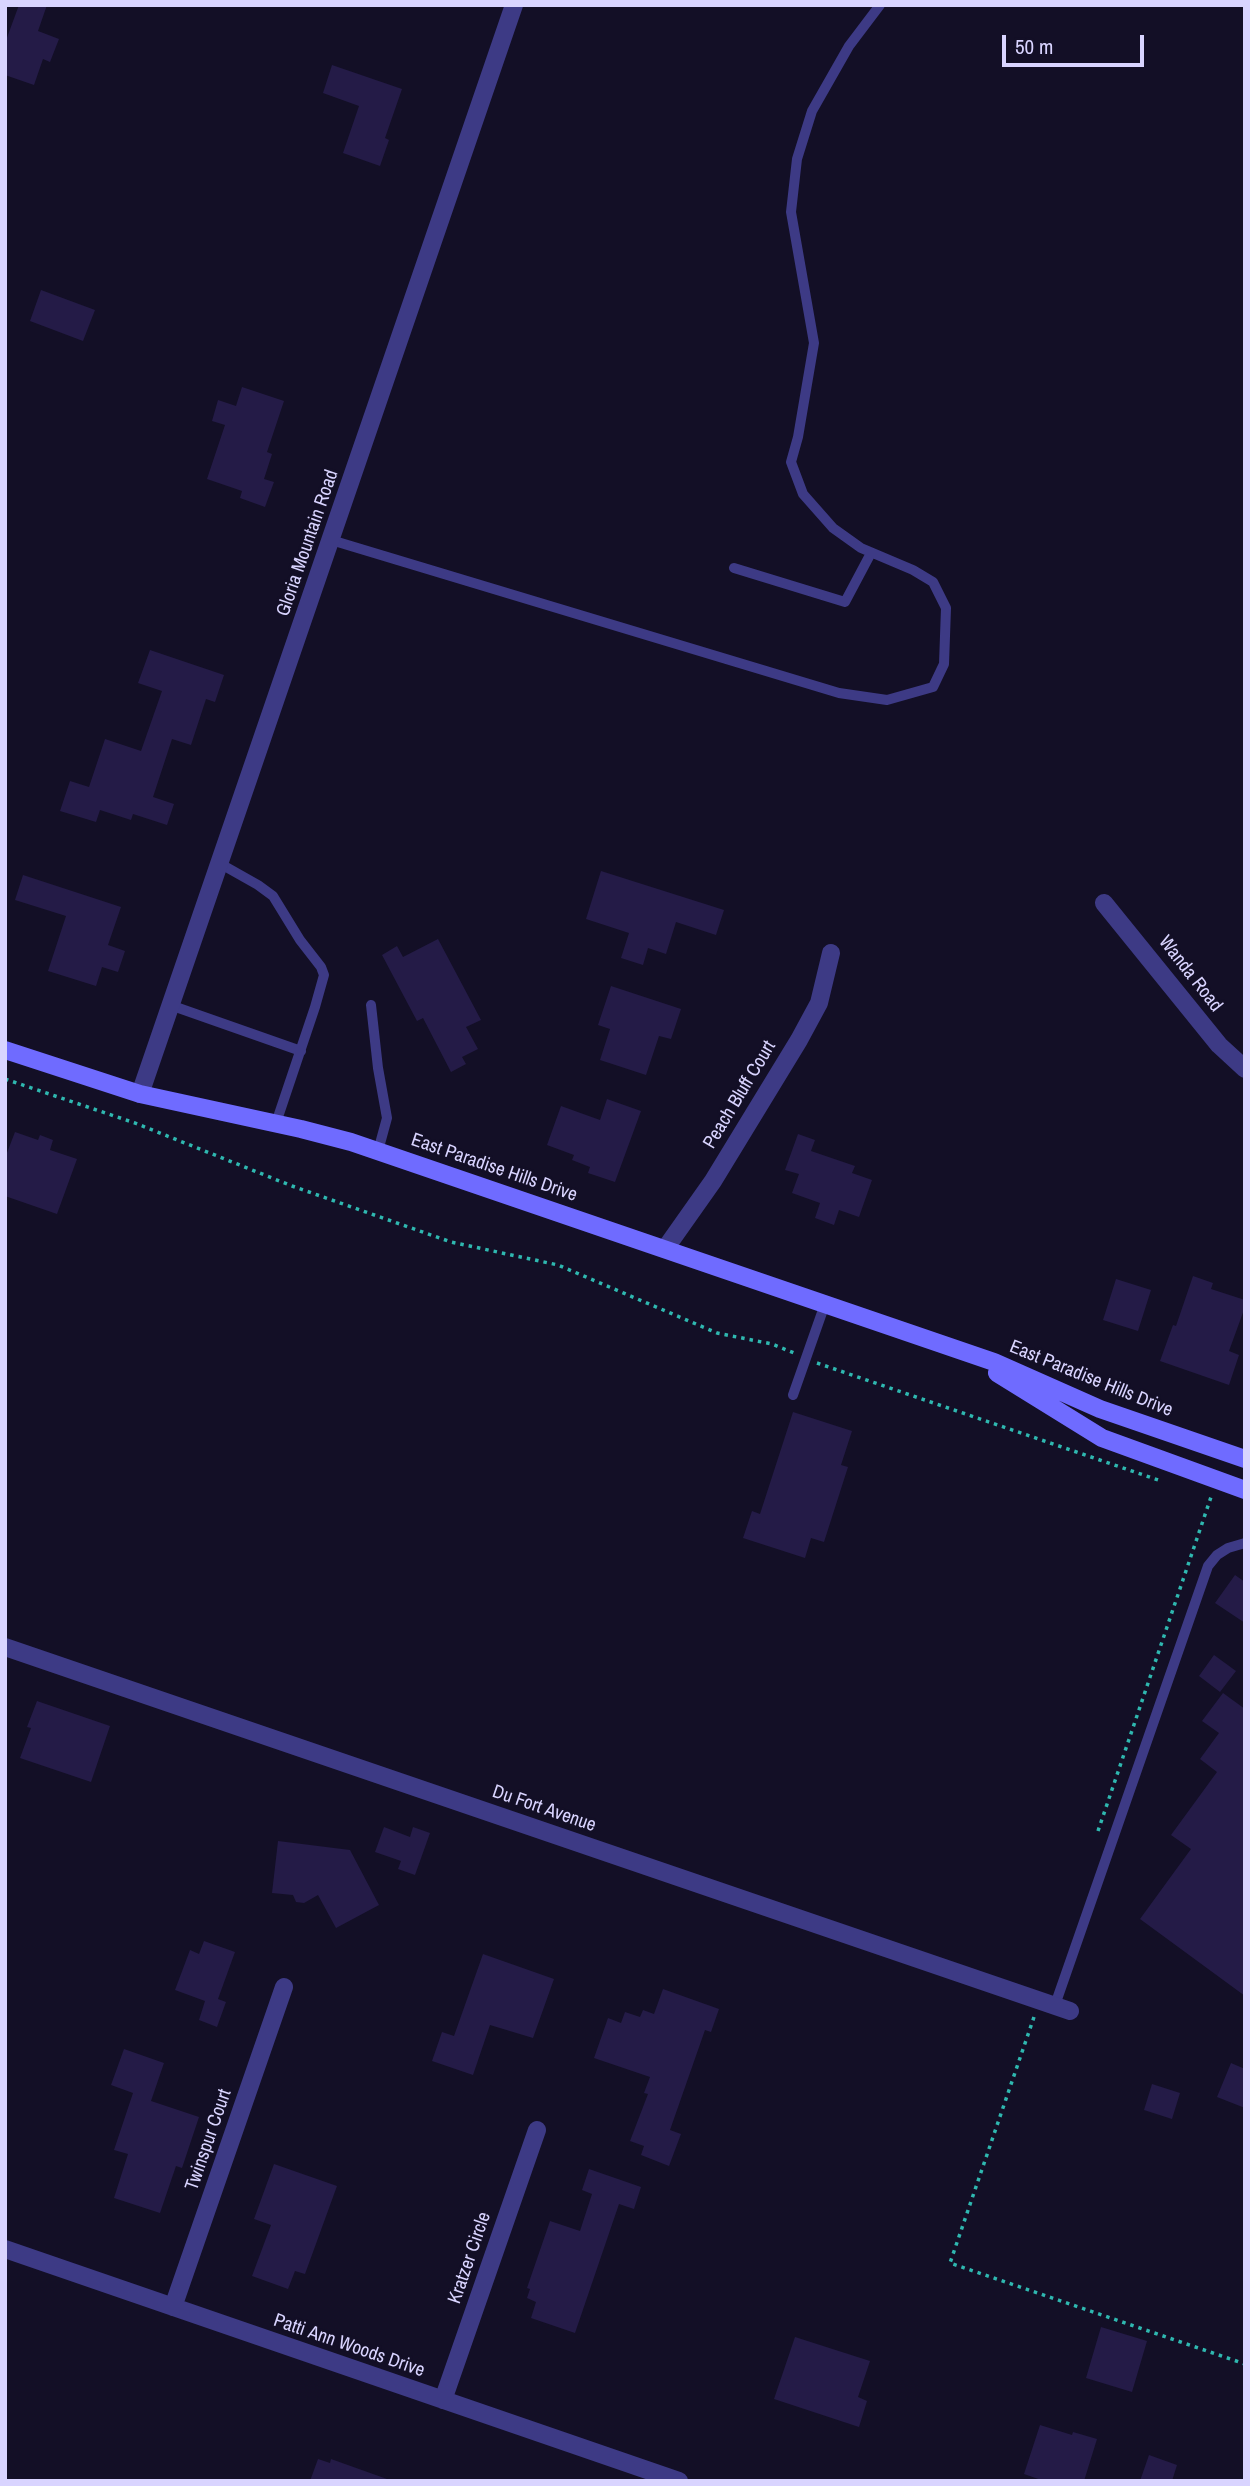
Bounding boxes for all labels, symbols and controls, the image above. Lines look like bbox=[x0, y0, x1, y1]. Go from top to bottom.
scale bar bbox=[1005, 21, 1147, 65]
text: 50 m bbox=[1015, 32, 1053, 61]
street label: Gloria Mountain Road bbox=[272, 467, 344, 619]
street label: Wanda Road bbox=[1153, 931, 1227, 1017]
street label: Peach Bluff Court bbox=[699, 1037, 781, 1153]
street label: East Paradise Hills Drive bbox=[408, 1129, 580, 1207]
street label: East Paradise Hills Drive bbox=[1006, 1336, 1176, 1422]
street label: Du Fort Avenue bbox=[489, 1781, 599, 1837]
street label: Twinspur Court bbox=[181, 2086, 237, 2194]
street label: Kratzer Circle bbox=[444, 2209, 496, 2307]
street label: Patti Ann Woods Drive bbox=[270, 2309, 428, 2383]

